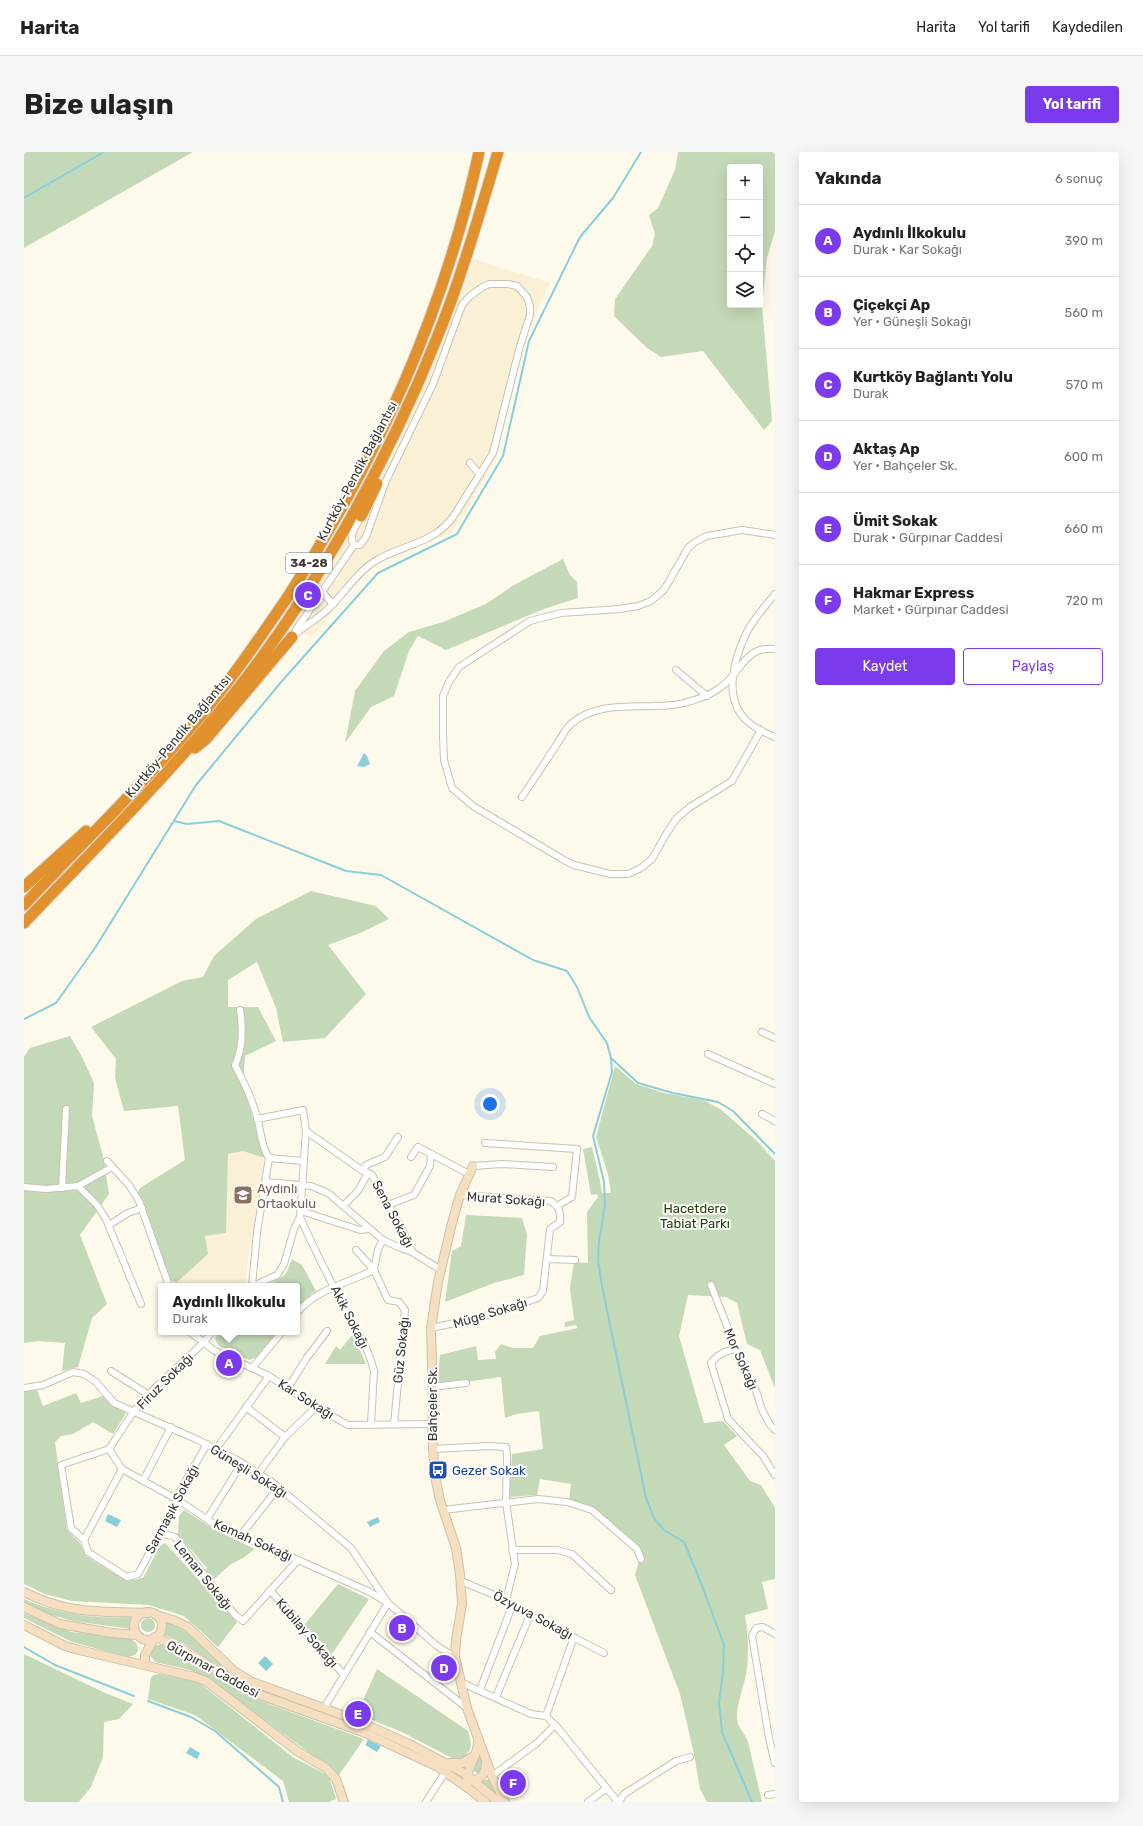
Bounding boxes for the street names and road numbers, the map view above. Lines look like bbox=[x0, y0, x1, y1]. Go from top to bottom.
street label: Kurtköy-Pendik Bağlantısı bbox=[314, 399, 401, 544]
road number: 34-28 bbox=[286, 553, 332, 573]
street label: Kurtköy-Pendik Bağlantısı bbox=[122, 671, 235, 801]
street label: Sena Sokağı bbox=[368, 1178, 417, 1251]
street label: Murat Sokağı bbox=[466, 1189, 546, 1210]
street label: Akik Sokağı bbox=[327, 1283, 372, 1351]
street label: Müge Sokağı bbox=[451, 1295, 529, 1332]
street label: Güz Sokağı bbox=[390, 1316, 413, 1384]
street label: Mor Sokağı bbox=[720, 1326, 761, 1393]
street label: Firuz Sokağı bbox=[134, 1350, 197, 1413]
street label: Bahçeler Sk. bbox=[425, 1367, 440, 1441]
street label: Kar Sokağı bbox=[275, 1376, 337, 1423]
street label: Güneşli Sokağı bbox=[207, 1441, 290, 1502]
street label: Sarmaşık Sokağı bbox=[142, 1462, 203, 1557]
street label: Kemah Sokağı bbox=[211, 1516, 295, 1565]
street label: Leman Sokağı bbox=[170, 1537, 235, 1613]
street label: Özyuva Sokağı bbox=[490, 1588, 575, 1643]
street label: Kubilay Sokağı bbox=[272, 1595, 341, 1671]
street label: Gürpınar Caddesi bbox=[164, 1637, 262, 1701]

